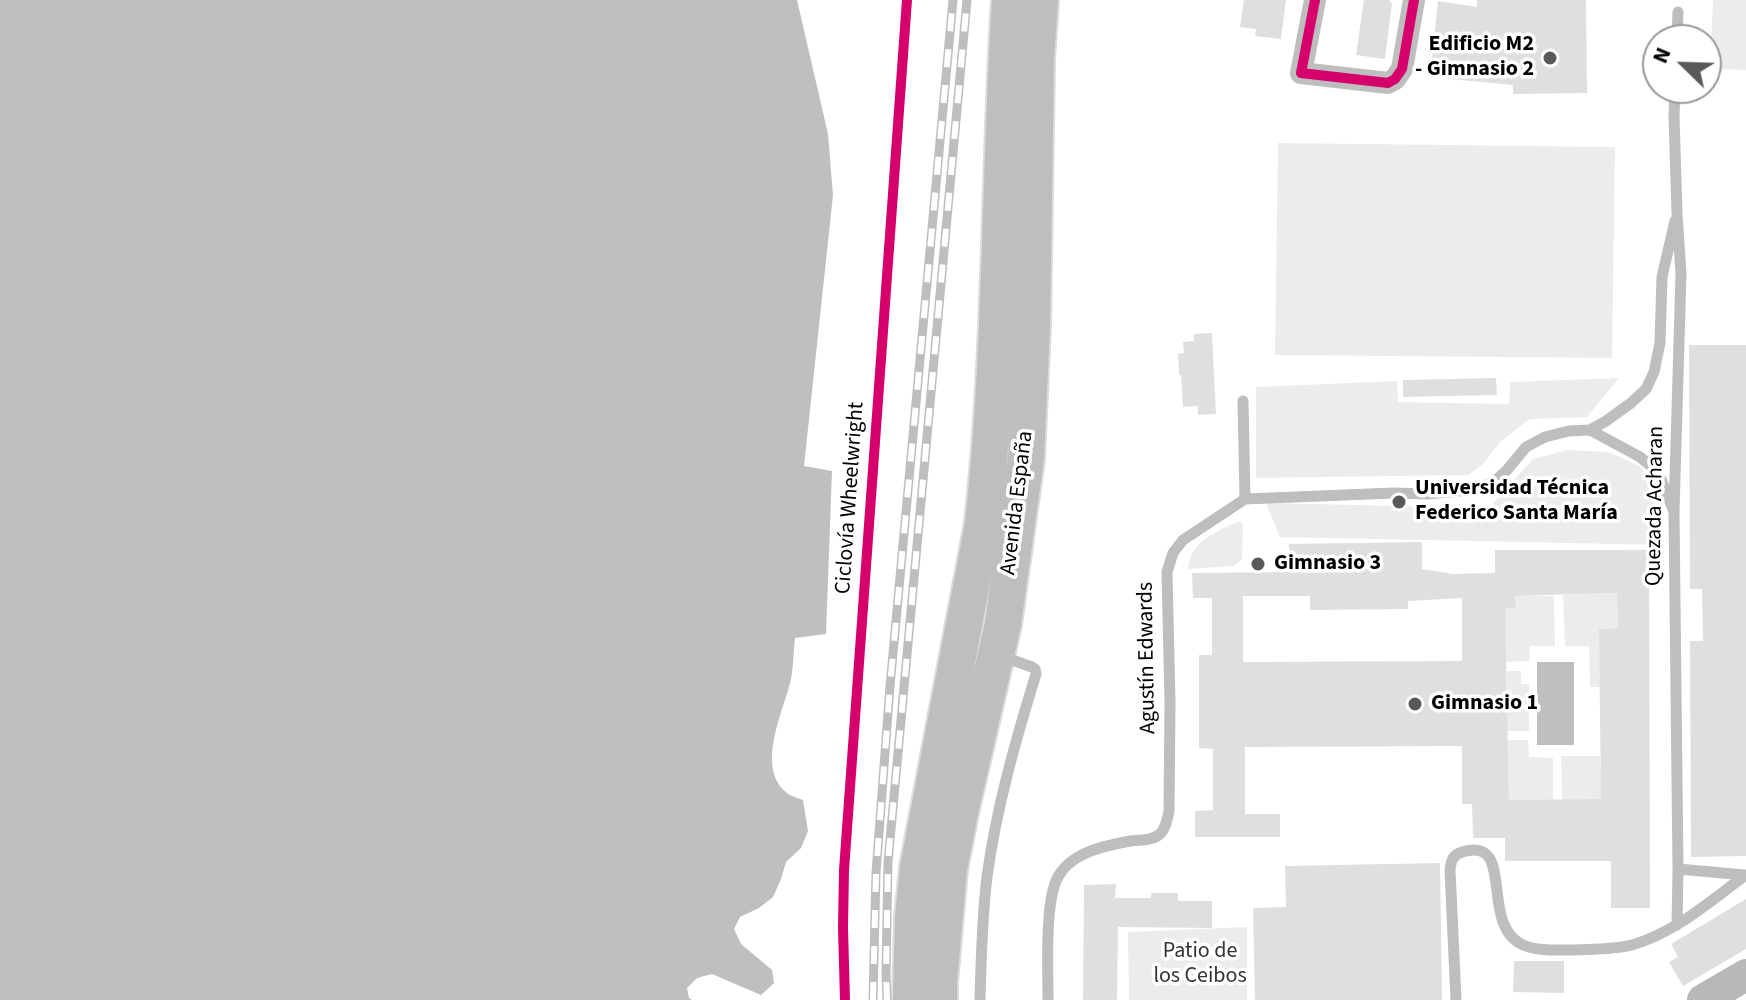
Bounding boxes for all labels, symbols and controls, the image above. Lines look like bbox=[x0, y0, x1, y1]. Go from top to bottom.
north arrow bbox=[1642, 24, 1722, 104]
place label: Edificio M2 - Gimnasio 2 bbox=[1415, 32, 1534, 84]
text: N bbox=[1644, 42, 1679, 68]
marker: Edificio M2 - Gimnasio 2 bbox=[1541, 49, 1559, 67]
street label: Ciclovía Wheelwright bbox=[831, 401, 871, 595]
street label: Quezada Acharan bbox=[1641, 426, 1671, 586]
street label: Avenida España bbox=[996, 429, 1040, 577]
place label: Universidad Técnica Federico Santa María bbox=[1415, 476, 1618, 528]
marker: Universidad Técnica Federico Santa María bbox=[1390, 493, 1408, 511]
place label: Gimnasio 3 bbox=[1274, 551, 1381, 577]
marker: Gimnasio 3 bbox=[1249, 555, 1267, 573]
street label: Agustín Edwards bbox=[1133, 582, 1163, 734]
place label: Gimnasio 1 bbox=[1431, 691, 1538, 717]
marker: Gimnasio 1 bbox=[1406, 695, 1424, 713]
park label: Patio de los Ceibos bbox=[1153, 939, 1247, 990]

